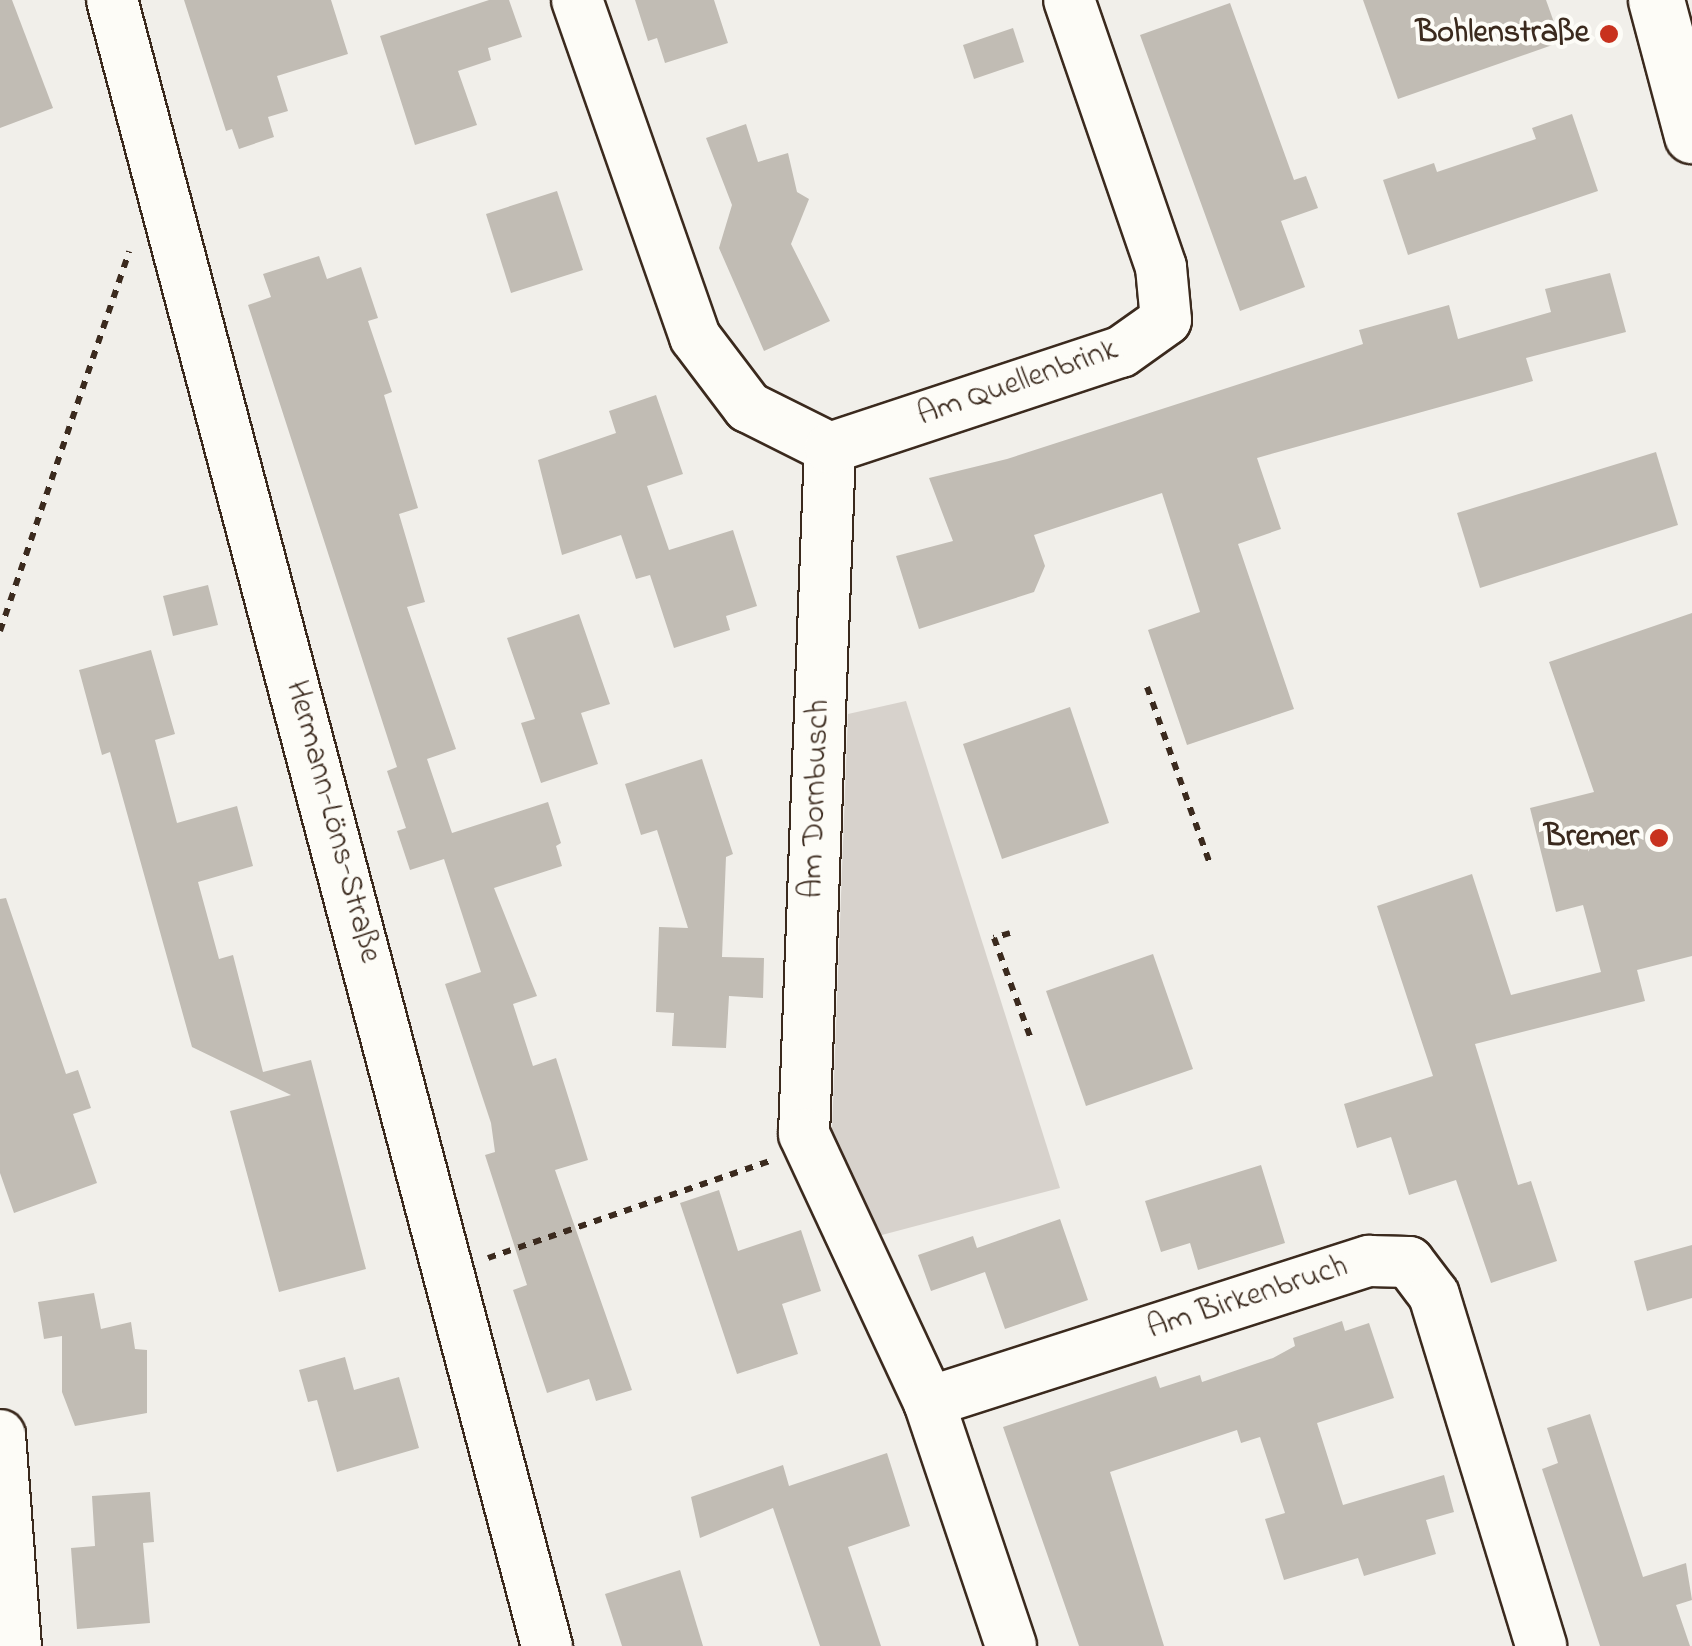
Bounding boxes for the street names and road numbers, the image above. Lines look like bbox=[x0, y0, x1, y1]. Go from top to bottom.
street label: Am Quellenbrink bbox=[913, 332, 1123, 436]
street label: Hermann-Löns-Straße bbox=[276, 677, 388, 967]
street label: Am Dornbusch bbox=[794, 699, 840, 899]
street label: Am Birkenbruch bbox=[1143, 1249, 1353, 1349]

